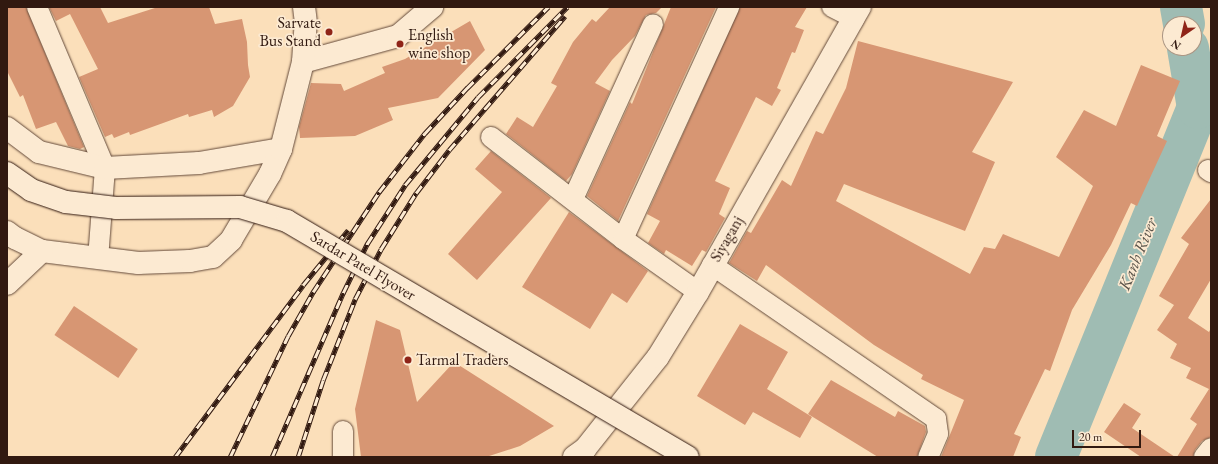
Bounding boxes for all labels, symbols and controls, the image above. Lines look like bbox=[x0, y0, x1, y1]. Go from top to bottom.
place label: Sarvate Bus Stand bbox=[259, 13, 321, 51]
north arrow bbox=[1162, 16, 1202, 56]
place label: English wine shop bbox=[408, 25, 470, 63]
marker: Sarvate Bus Stand bbox=[324, 27, 334, 37]
text: N bbox=[1168, 37, 1183, 53]
marker: English wine shop bbox=[395, 39, 405, 49]
street label: Siyaganj bbox=[706, 213, 748, 265]
water label: Kanh River bbox=[1114, 215, 1162, 293]
street label: Sardar Patel Flyover bbox=[307, 227, 419, 305]
place label: Tarmal Traders bbox=[416, 350, 508, 370]
marker: Tarmal Traders bbox=[403, 355, 413, 365]
scale bar bbox=[1074, 422, 1143, 448]
text: 20 m bbox=[1079, 429, 1102, 445]

